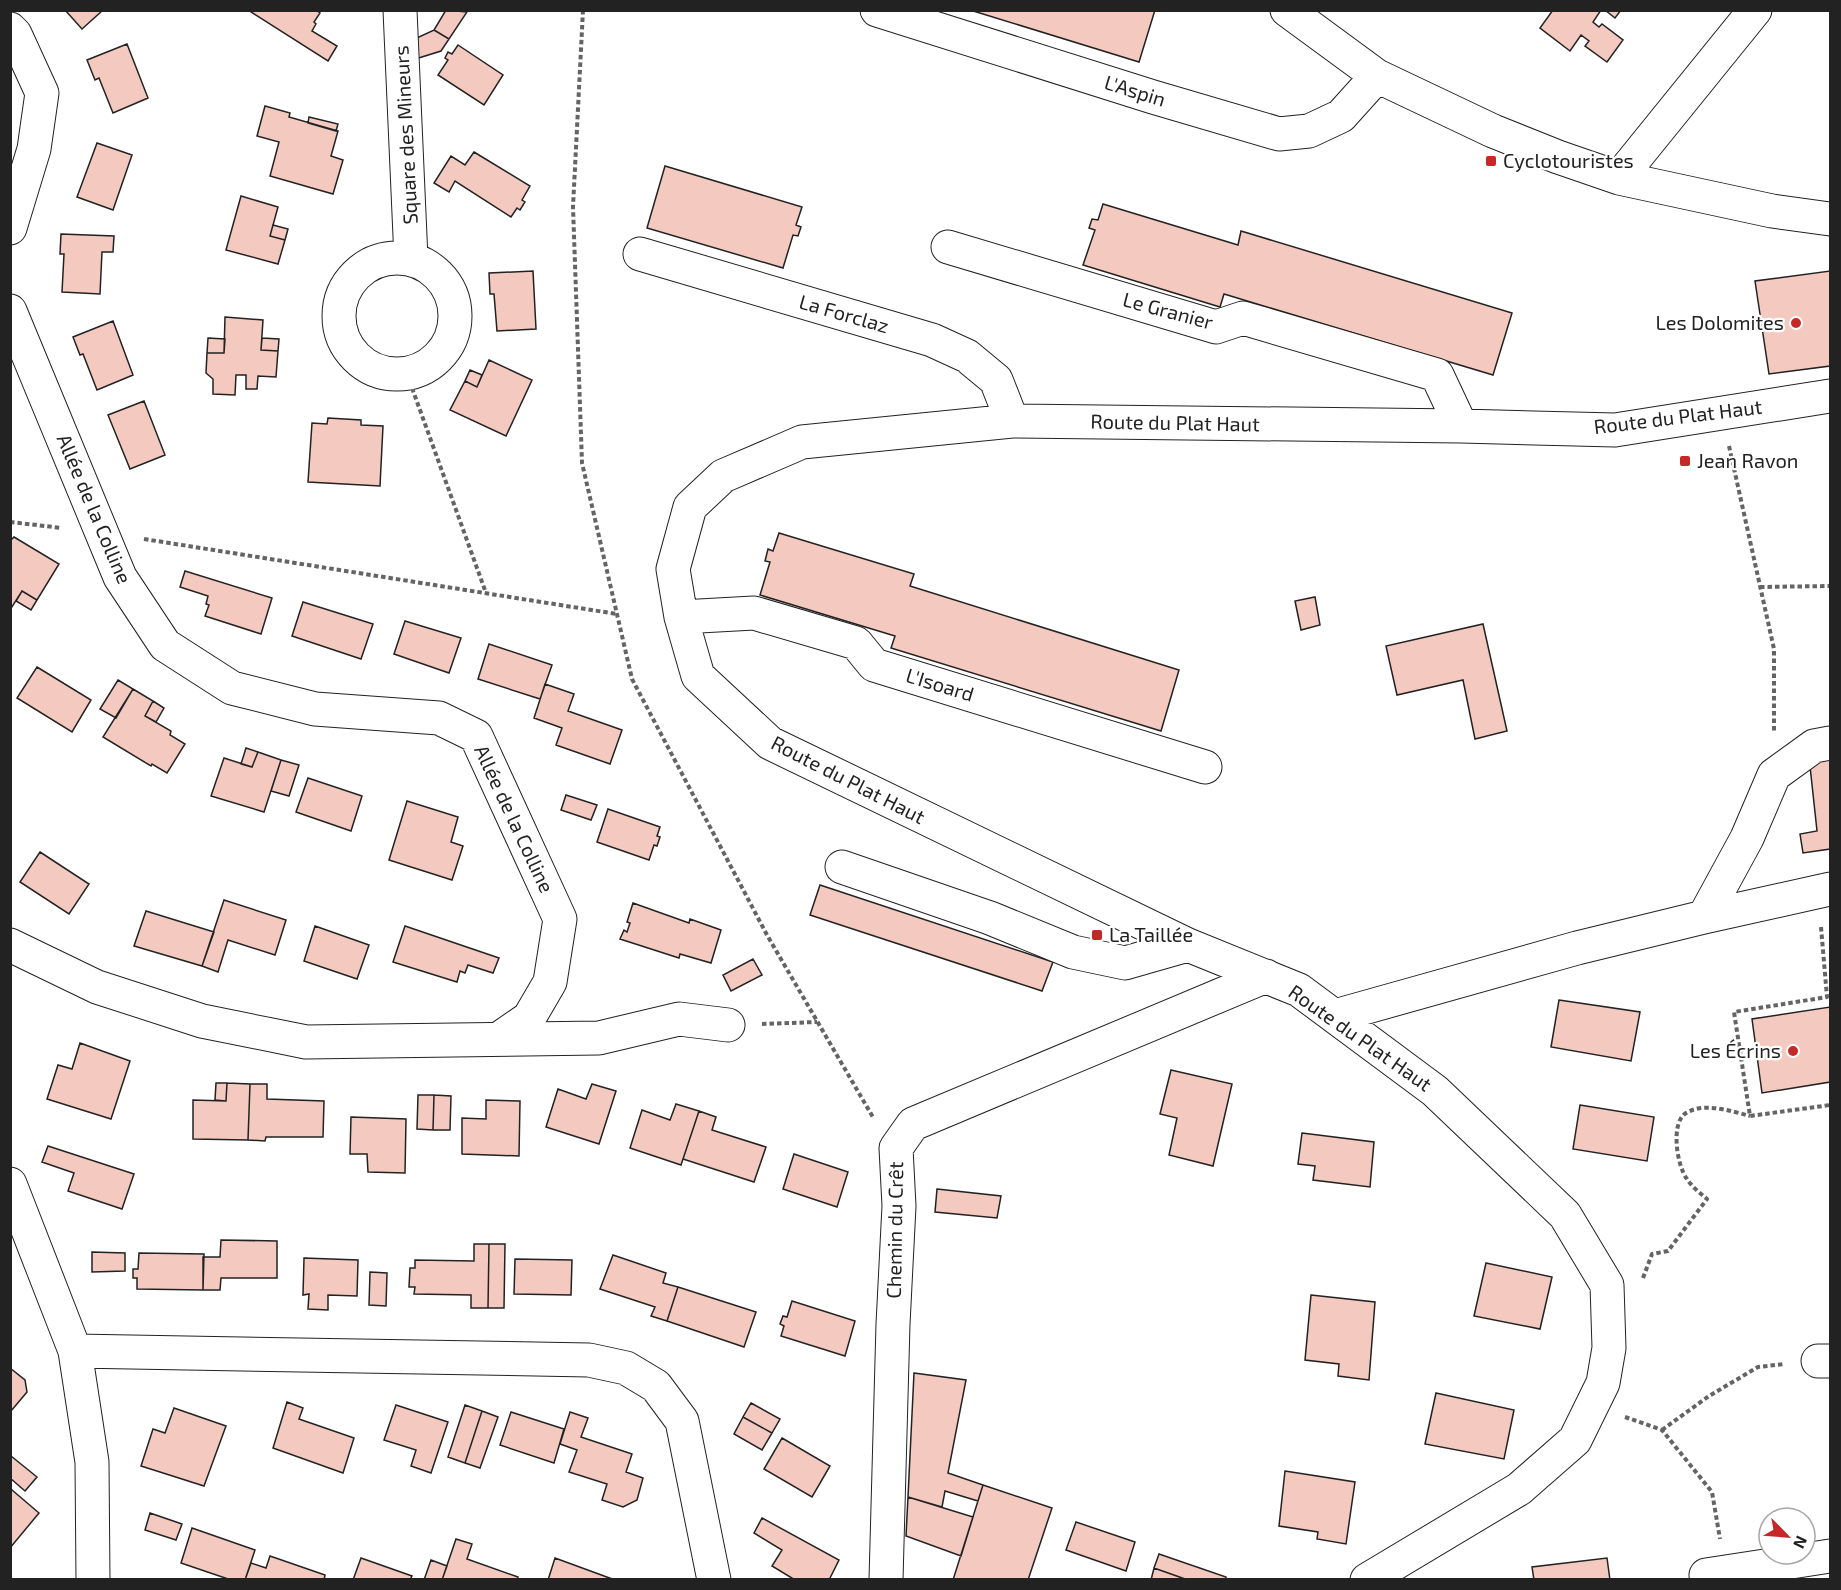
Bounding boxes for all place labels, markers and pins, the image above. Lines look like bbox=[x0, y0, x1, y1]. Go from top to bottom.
place label: Cyclotouristes bbox=[1503, 148, 1634, 172]
marker: Cyclotouristes bbox=[1484, 154, 1498, 168]
place label: Les Dolomites bbox=[1655, 310, 1784, 334]
marker: Les Dolomites bbox=[1789, 316, 1803, 330]
place label: Jean Ravon bbox=[1697, 448, 1798, 472]
marker: Jean Ravon bbox=[1678, 454, 1692, 468]
place label: La Taillée bbox=[1109, 922, 1193, 946]
marker: La Taillée bbox=[1090, 928, 1104, 942]
place label: Les Écrins bbox=[1690, 1038, 1781, 1062]
marker: Les Écrins bbox=[1786, 1044, 1800, 1058]

